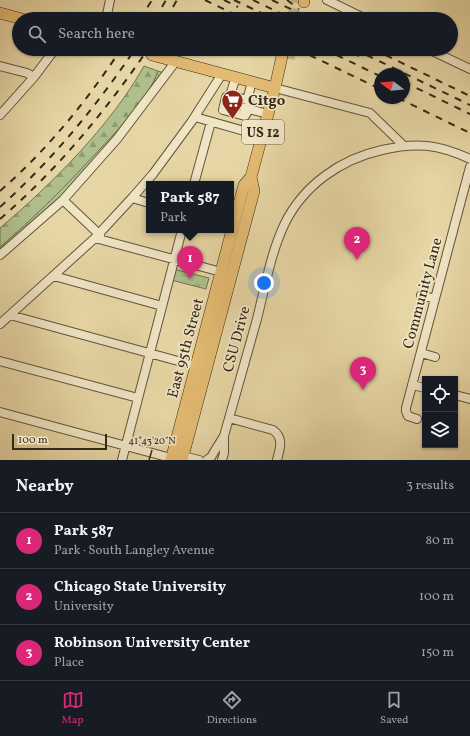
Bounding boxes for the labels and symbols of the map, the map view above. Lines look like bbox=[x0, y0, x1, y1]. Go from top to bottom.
north arrow bbox=[374, 68, 410, 104]
supermarket icon: Citgo bbox=[219, 87, 245, 120]
place label: Citgo bbox=[248, 91, 286, 112]
road number: US 12 bbox=[242, 120, 284, 144]
pin: 2 bbox=[344, 227, 370, 260]
street label: Community Lane bbox=[399, 236, 448, 351]
pin: 1 bbox=[177, 246, 203, 279]
your location bbox=[254, 273, 274, 293]
street label: East 95th Street bbox=[163, 296, 210, 401]
street label: CSU Drive bbox=[219, 304, 256, 375]
pin: 3 bbox=[350, 357, 376, 390]
scale bar bbox=[12, 432, 107, 451]
text: 41°43'20"N bbox=[128, 434, 176, 448]

